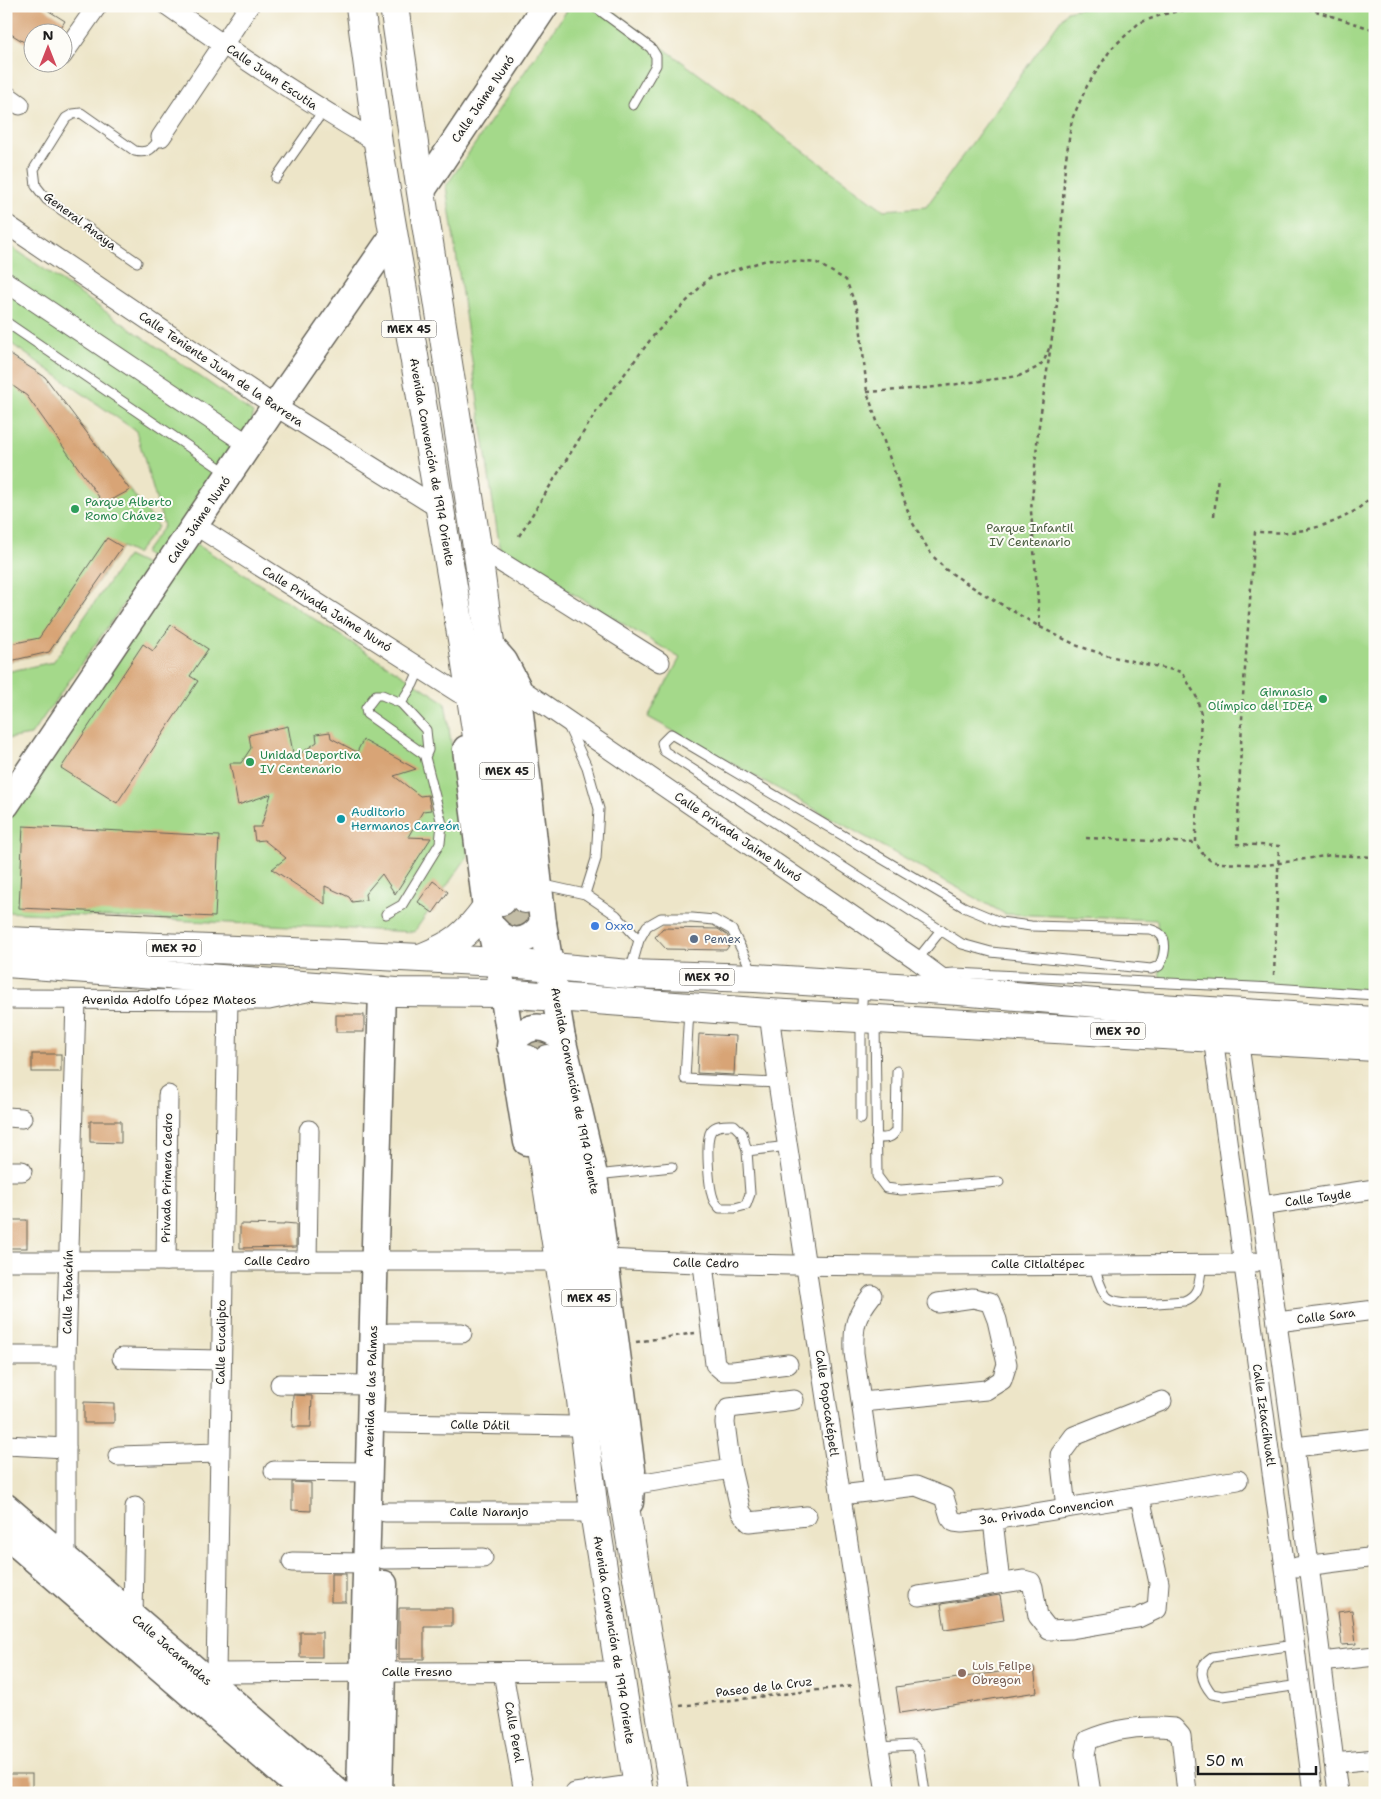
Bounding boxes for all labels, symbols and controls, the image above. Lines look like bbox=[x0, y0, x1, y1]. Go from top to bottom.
north arrow bbox=[22, 22, 72, 72]
text: N bbox=[42, 26, 54, 44]
street label: Calle Juan Escutia bbox=[223, 41, 321, 114]
street label: Calle Jaime Nunó bbox=[448, 52, 518, 146]
street label: General Anaya bbox=[40, 188, 120, 254]
street label: Calle Teniente Juan de la Barrera bbox=[136, 308, 307, 430]
road number: MEX 45 bbox=[382, 320, 436, 338]
street label: Avenida Convención de 1914 Oriente bbox=[406, 357, 458, 567]
street label: Calle Jaime Nunó bbox=[164, 473, 234, 567]
place label: Parque Alberto Romo Chávez bbox=[85, 494, 172, 524]
marker: Parque Alberto Romo Chávez bbox=[69, 503, 81, 515]
park label: Parque Infantil IV Centenario bbox=[986, 520, 1074, 550]
street label: Calle Privada Jaime Nunó bbox=[259, 562, 395, 656]
place label: Gimnasio Olímpico del IDEA bbox=[1208, 684, 1313, 714]
marker: Gimnasio Olímpico del IDEA bbox=[1317, 693, 1329, 705]
place label: Unidad Deportiva IV Centenario bbox=[260, 747, 361, 777]
marker: Unidad Deportiva IV Centenario bbox=[244, 756, 256, 768]
road number: MEX 45 bbox=[480, 762, 534, 779]
street label: Calle Privada Jaime Nunó bbox=[671, 788, 805, 886]
place label: Auditorio Hermanos Carreón bbox=[351, 804, 460, 834]
marker: Auditorio Hermanos Carreón bbox=[335, 813, 347, 825]
place label: Oxxo bbox=[605, 918, 634, 934]
marker: Oxxo bbox=[589, 920, 601, 932]
place label: Pemex bbox=[704, 931, 740, 947]
marker: Pemex bbox=[688, 933, 700, 945]
road number: MEX 70 bbox=[146, 940, 202, 956]
road number: MEX 70 bbox=[680, 969, 734, 986]
street label: Avenida Convención de 1914 Oriente bbox=[547, 986, 603, 1196]
street label: Avenida Adolfo López Mateos bbox=[81, 992, 257, 1008]
road number: MEX 70 bbox=[1090, 1022, 1146, 1040]
street label: Privada Primera Cedro bbox=[158, 1113, 176, 1243]
street label: Calle Tayde bbox=[1284, 1185, 1352, 1211]
street label: Calle Tabachín bbox=[59, 1250, 77, 1334]
street label: Calle Cedro bbox=[244, 1253, 310, 1269]
street label: Calle Cedro bbox=[673, 1254, 739, 1272]
street label: Calle Citlaltépec bbox=[991, 1256, 1085, 1272]
road number: MEX 45 bbox=[562, 1290, 616, 1306]
street label: Calle Eucalipto bbox=[212, 1299, 230, 1385]
street label: Calle Sara bbox=[1296, 1304, 1357, 1328]
street label: Avenida de las Palmas bbox=[361, 1325, 381, 1457]
street label: Calle Popocatépetl bbox=[812, 1349, 842, 1458]
street label: Calle Iztaccíhuatl bbox=[1249, 1363, 1279, 1467]
street label: Calle Dátil bbox=[450, 1416, 510, 1434]
street label: 3a. Privada Convencion bbox=[978, 1494, 1114, 1528]
street label: Calle Naranjo bbox=[450, 1504, 528, 1520]
street label: Avenida Convención de 1914 Oriente bbox=[590, 1535, 638, 1746]
street label: Calle Jacarandas bbox=[129, 1611, 215, 1689]
place label: Luis Felipe Obregon bbox=[972, 1658, 1032, 1688]
street label: Calle Fresno bbox=[382, 1664, 452, 1680]
marker: Luis Felipe Obregon bbox=[956, 1667, 968, 1679]
street label: Paseo de la Cruz bbox=[715, 1673, 813, 1701]
street label: Calle Peral bbox=[501, 1700, 527, 1764]
scale bar bbox=[1198, 1744, 1316, 1776]
text: 50 m bbox=[1206, 1751, 1244, 1771]

